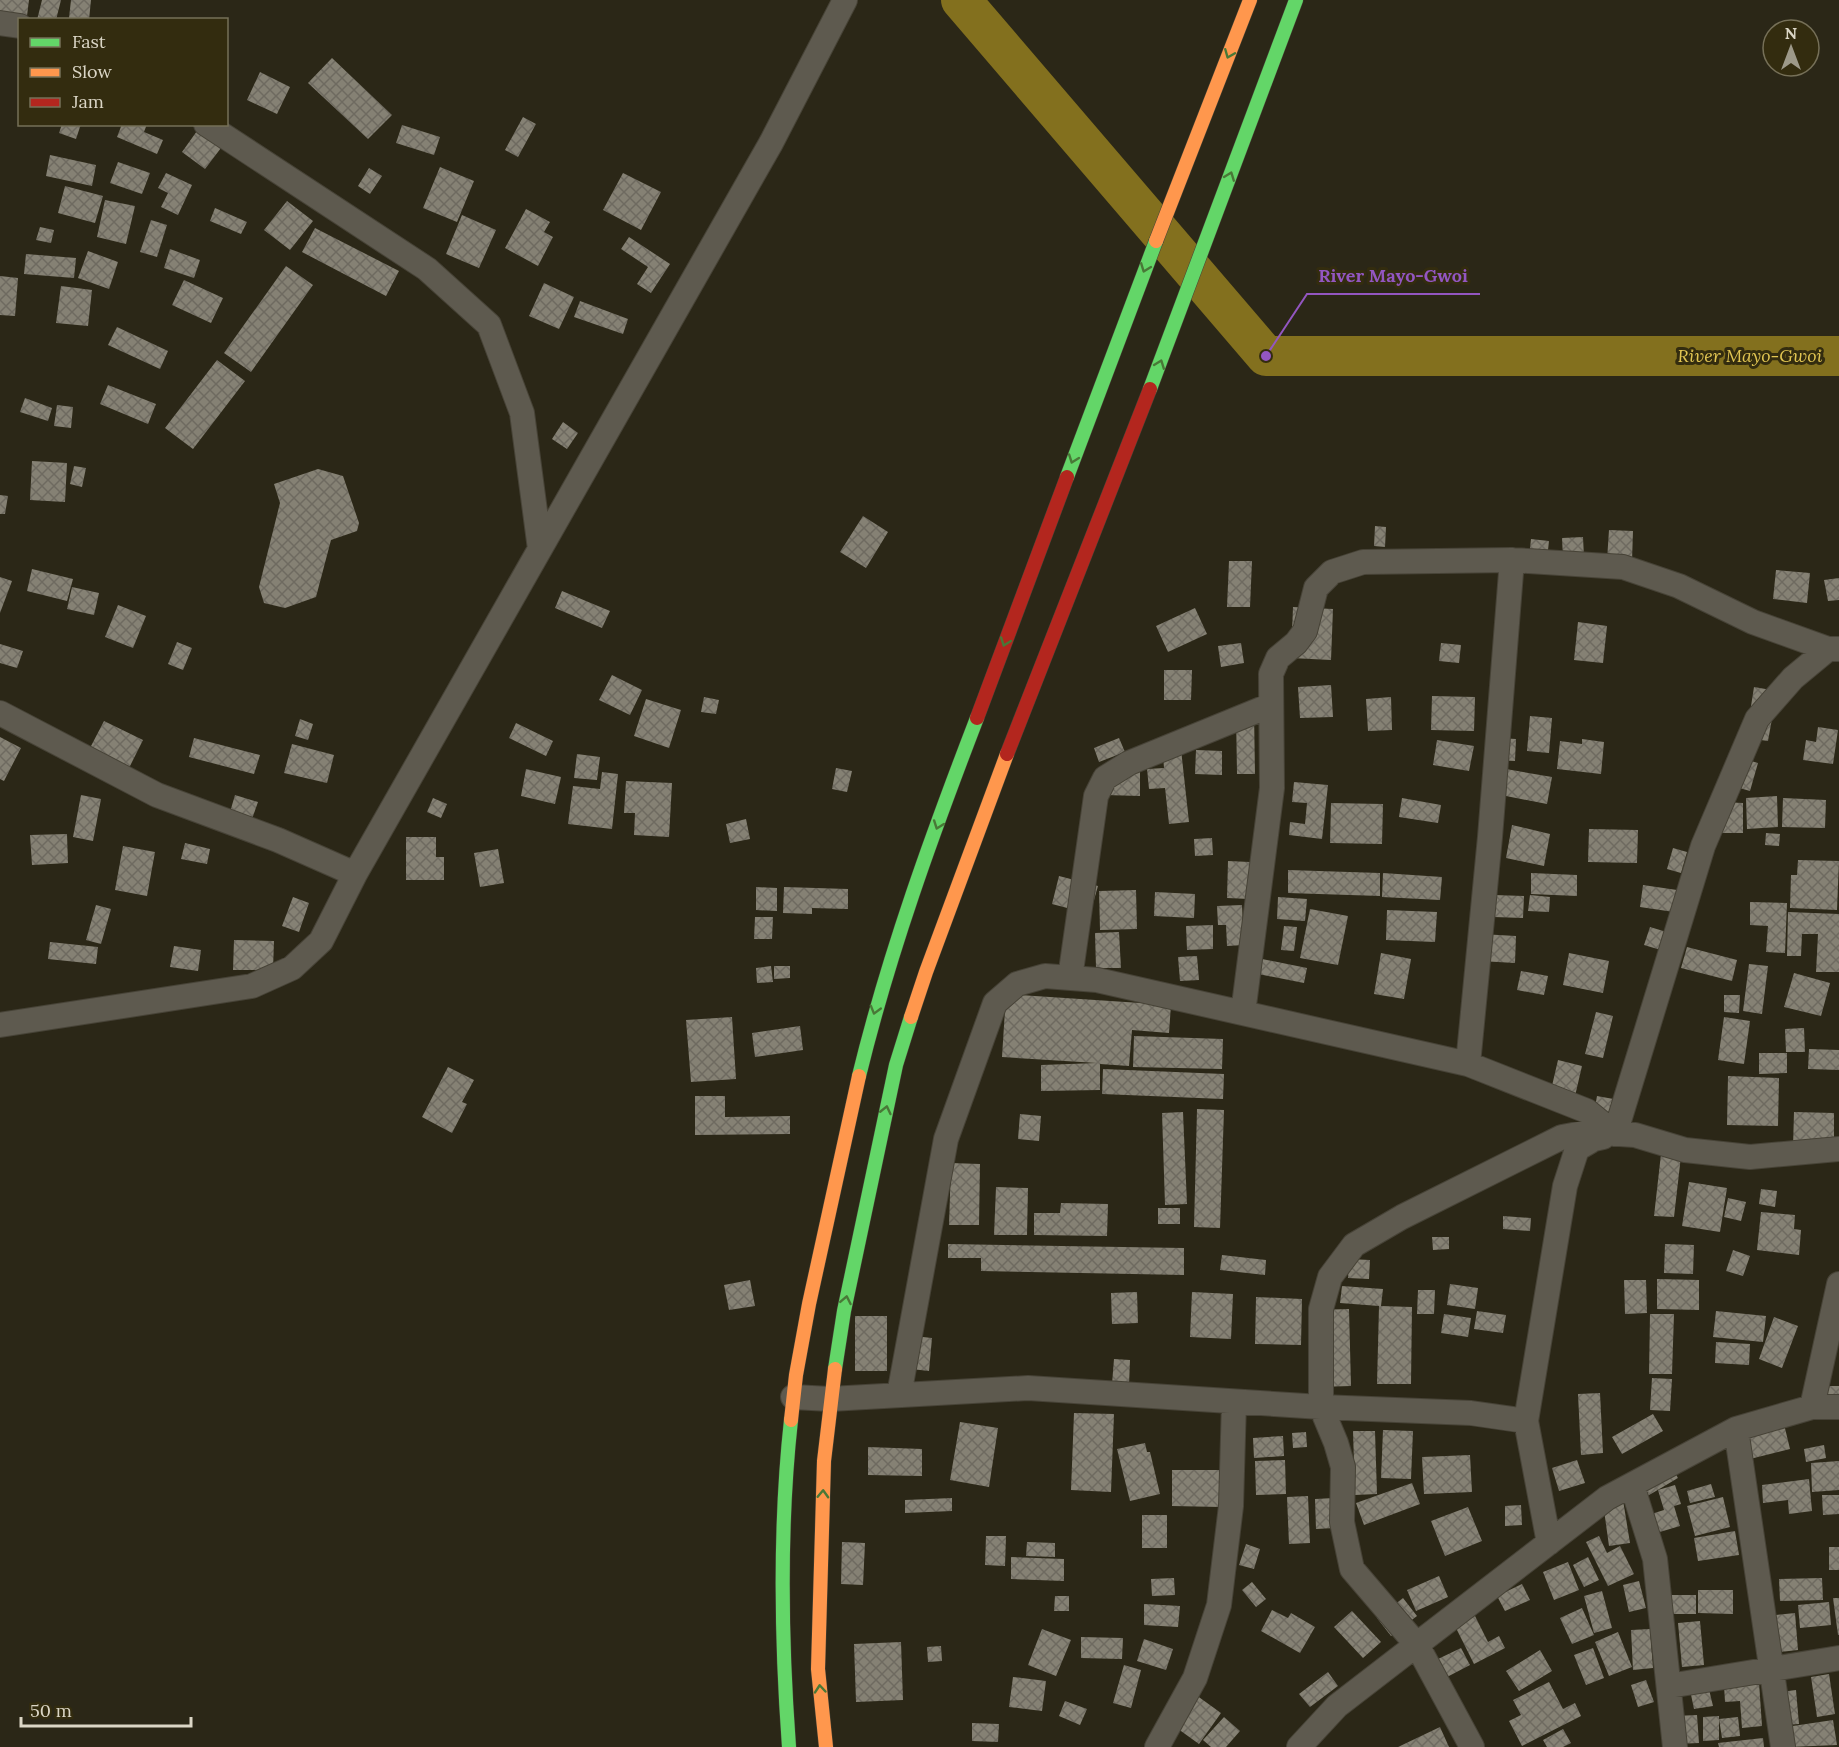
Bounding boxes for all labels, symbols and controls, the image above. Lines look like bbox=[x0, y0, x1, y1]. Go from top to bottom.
legend bbox=[18, 18, 228, 126]
north arrow bbox=[1761, 18, 1821, 78]
text: N bbox=[1785, 23, 1797, 43]
text: Fast bbox=[72, 30, 106, 53]
one-way arrow bbox=[1224, 48, 1236, 59]
text: Slow bbox=[72, 60, 112, 83]
text: Jam bbox=[71, 90, 104, 113]
one-way arrow bbox=[1223, 171, 1235, 182]
callout: River Mayo-Gwoi bbox=[1307, 258, 1480, 294]
one-way arrow bbox=[1140, 262, 1152, 273]
text: River Mayo-Gwoi bbox=[1318, 264, 1468, 287]
water label: River Mayo-Gwoi bbox=[1678, 344, 1823, 367]
one-way arrow bbox=[1152, 359, 1165, 370]
one-way arrow bbox=[1067, 453, 1080, 464]
one-way arrow bbox=[1000, 636, 1012, 647]
one-way arrow bbox=[932, 819, 945, 830]
one-way arrow bbox=[870, 1004, 882, 1015]
one-way arrow bbox=[879, 1105, 892, 1115]
one-way arrow bbox=[839, 1296, 852, 1306]
one-way arrow bbox=[816, 1489, 829, 1498]
one-way arrow bbox=[814, 1684, 827, 1693]
scale bar bbox=[21, 1690, 190, 1728]
text: 50 m bbox=[30, 1699, 72, 1722]

